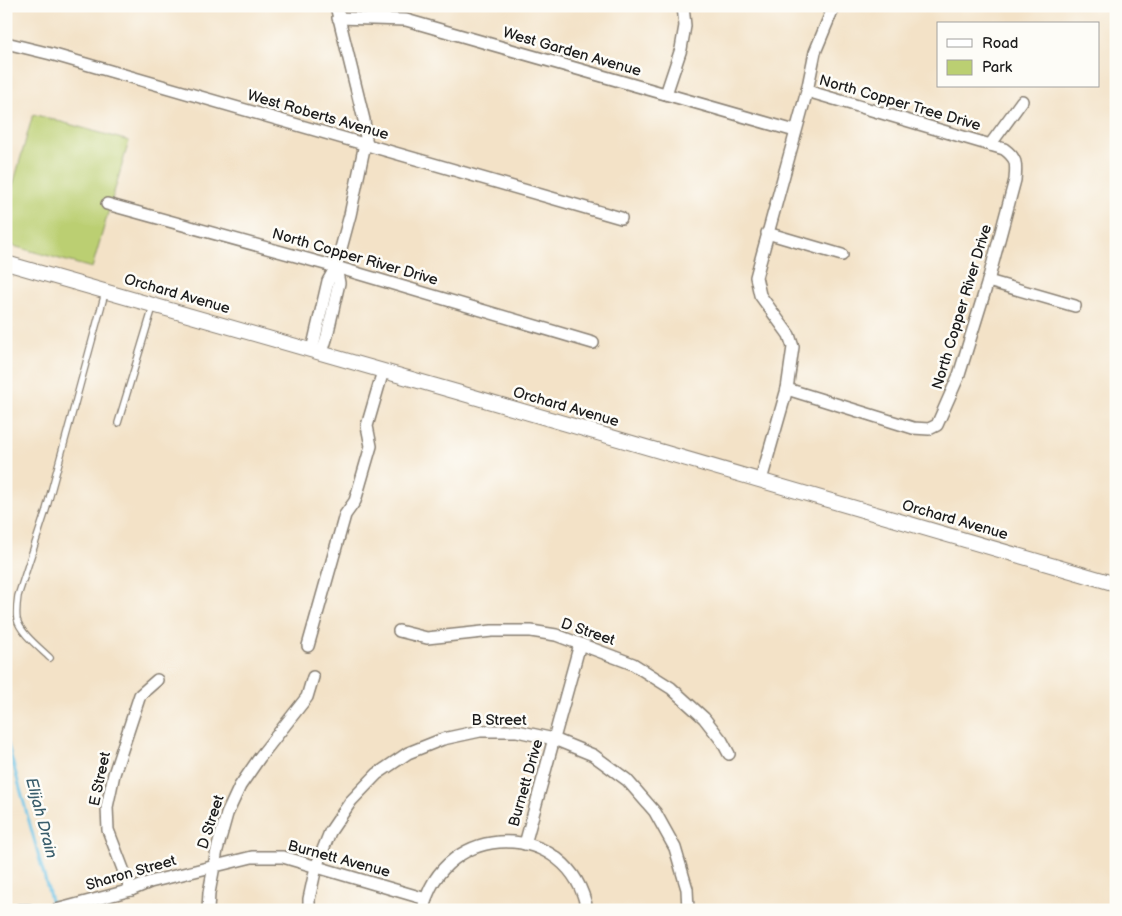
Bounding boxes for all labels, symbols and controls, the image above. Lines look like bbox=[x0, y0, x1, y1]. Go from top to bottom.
legend bbox=[937, 22, 1100, 88]
street label: West Garden Avenue bbox=[501, 23, 643, 81]
text: Road bbox=[982, 34, 1018, 53]
text: Park bbox=[982, 58, 1013, 77]
street label: North Copper Tree Drive bbox=[817, 71, 983, 135]
street label: West Roberts Avenue bbox=[245, 86, 391, 144]
street label: North Copper River Drive bbox=[928, 222, 996, 392]
street label: North Copper River Drive bbox=[270, 224, 440, 290]
street label: Orchard Avenue bbox=[122, 270, 232, 318]
street label: Orchard Avenue bbox=[511, 383, 621, 431]
street label: Orchard Avenue bbox=[900, 496, 1010, 544]
street label: D Street bbox=[558, 614, 618, 650]
street label: B Street bbox=[471, 711, 527, 730]
street label: Burnett Drive bbox=[504, 737, 548, 829]
street label: E Street bbox=[85, 750, 115, 808]
water label: Elijah Drain bbox=[21, 776, 61, 860]
street label: D Street bbox=[193, 792, 229, 852]
street label: Burnett Avenue bbox=[286, 836, 392, 882]
street label: Sharon Street bbox=[84, 851, 179, 895]

